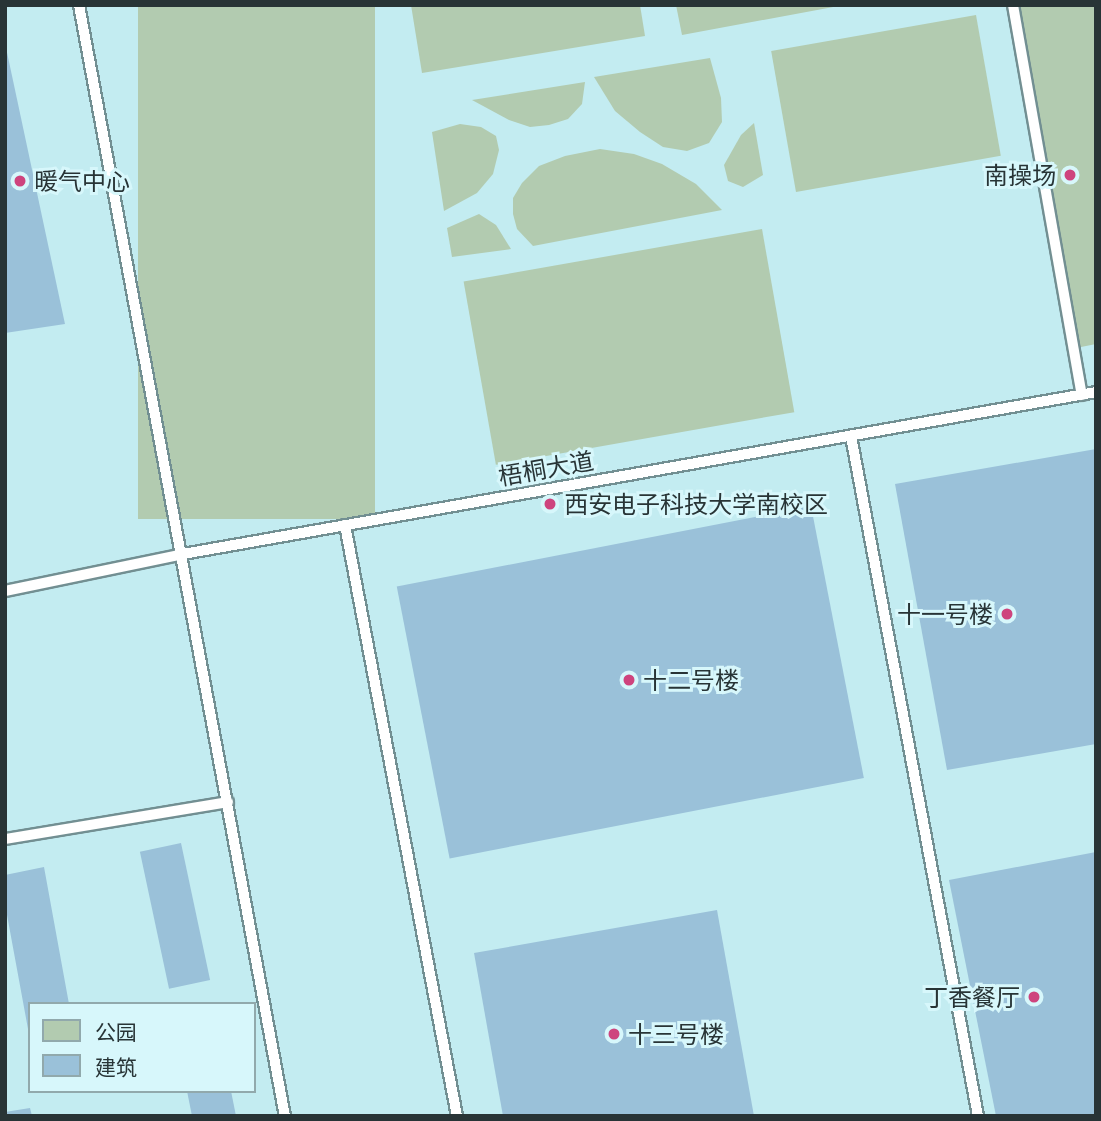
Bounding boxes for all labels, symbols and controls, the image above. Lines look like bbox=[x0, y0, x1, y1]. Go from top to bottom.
place label: 南操场 bbox=[984, 161, 1056, 189]
place label: 暖气中心 bbox=[34, 167, 130, 195]
marker: 南操场 bbox=[1062, 167, 1078, 183]
marker: 暖气中心 bbox=[12, 173, 28, 189]
street label: 梧桐大道 bbox=[496, 445, 596, 491]
place label: 西安电子科技大学南校区 bbox=[564, 490, 828, 518]
marker: 西安电子科技大学南校区 bbox=[542, 496, 558, 512]
place label: 十一号楼 bbox=[897, 600, 993, 628]
marker: 十一号楼 bbox=[999, 606, 1015, 622]
place label: 十二号楼 bbox=[643, 666, 739, 694]
marker: 十二号楼 bbox=[621, 672, 637, 688]
place label: 丁香餐厅 bbox=[924, 983, 1020, 1011]
marker: 丁香餐厅 bbox=[1026, 989, 1042, 1005]
legend bbox=[28, 1002, 256, 1093]
text: 公园 bbox=[95, 1017, 137, 1045]
place label: 十三号楼 bbox=[628, 1020, 724, 1048]
marker: 十三号楼 bbox=[606, 1026, 622, 1042]
text: 建筑 bbox=[95, 1052, 137, 1080]

